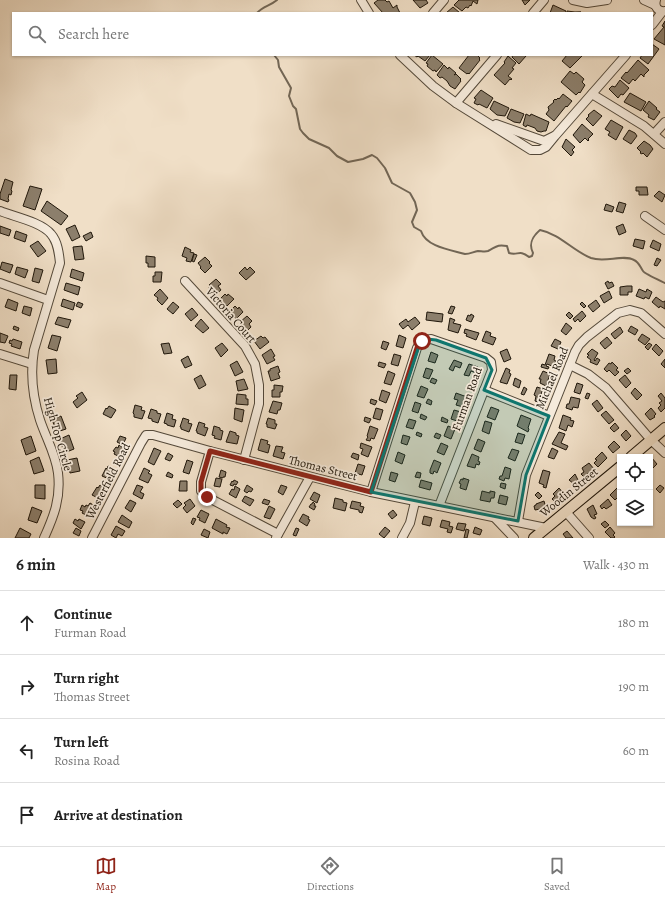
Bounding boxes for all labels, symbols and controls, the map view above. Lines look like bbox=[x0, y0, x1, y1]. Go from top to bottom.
search box bbox=[12, 12, 653, 56]
icon: search bbox=[26, 23, 48, 45]
text: Search here bbox=[58, 24, 129, 44]
street label: Victoria Court bbox=[202, 283, 260, 346]
route start bbox=[413, 332, 431, 350]
street label: Michael Road bbox=[532, 344, 573, 412]
street label: Furman Road bbox=[448, 364, 486, 433]
street label: High Top Circle bbox=[40, 395, 76, 473]
street label: Westerfield Road bbox=[81, 440, 134, 523]
street label: Thomas Street bbox=[287, 452, 359, 484]
map controls bbox=[617, 454, 653, 526]
button: locate bbox=[617, 454, 653, 490]
street label: Woodin Street bbox=[536, 464, 601, 521]
route end bbox=[198, 488, 216, 506]
button: layers bbox=[617, 490, 653, 526]
text: 6 min bbox=[16, 553, 56, 576]
text: Walk · 430 m bbox=[583, 556, 649, 573]
text: Continue bbox=[54, 604, 112, 624]
icon: ahead bbox=[16, 612, 38, 634]
text: 180 m bbox=[618, 614, 649, 631]
text: Furman Road bbox=[54, 624, 126, 641]
text: Turn right bbox=[54, 668, 119, 688]
icon: right bbox=[16, 676, 38, 698]
text: 190 m bbox=[618, 678, 649, 695]
text: Thomas Street bbox=[54, 688, 130, 705]
text: Turn left bbox=[54, 732, 109, 752]
icon: left bbox=[16, 740, 38, 762]
text: 60 m bbox=[623, 742, 649, 759]
text: Rosina Road bbox=[54, 752, 120, 769]
icon: arrive bbox=[16, 804, 38, 826]
text: Arrive at destination bbox=[54, 805, 183, 825]
tab: Map bbox=[95, 855, 117, 894]
tab: Directions bbox=[307, 855, 354, 894]
tab: Saved bbox=[544, 855, 570, 894]

